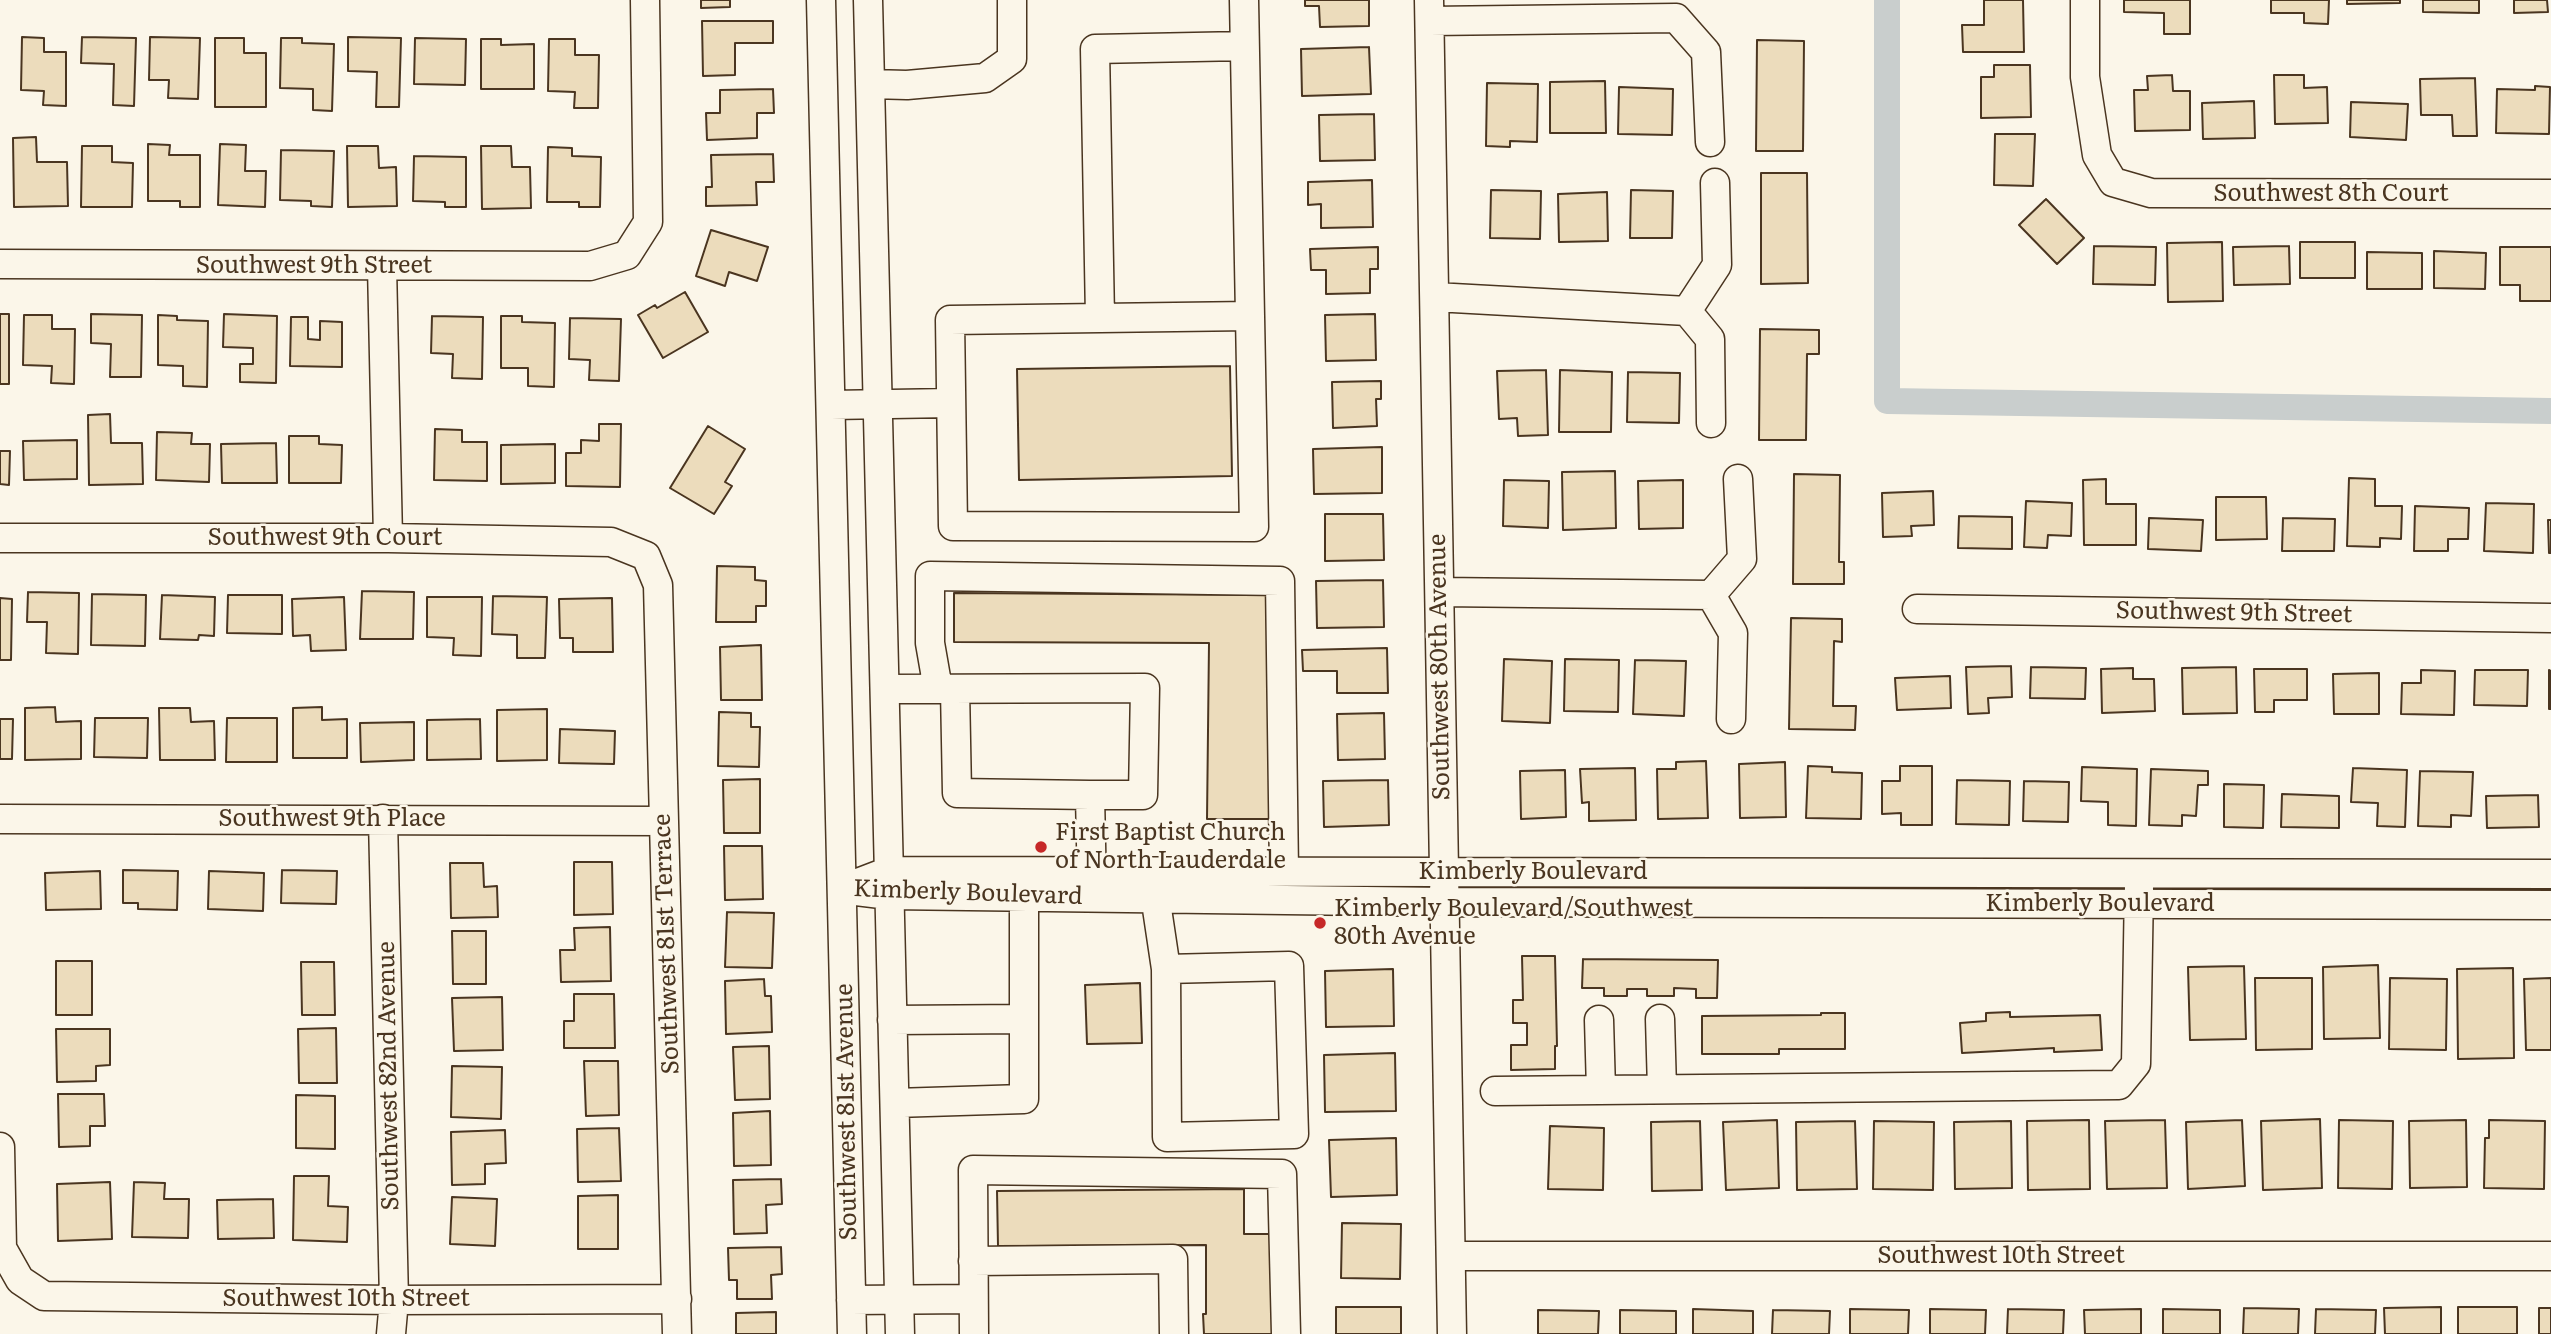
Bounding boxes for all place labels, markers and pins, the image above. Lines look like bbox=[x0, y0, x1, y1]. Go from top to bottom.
place label: First Baptist Church of North Lauderdale bbox=[1055, 819, 1286, 875]
marker: First Baptist Church of North Lauderdale bbox=[1033, 839, 1049, 855]
place label: Kimberly Boulevard/Southwest 80th Avenue bbox=[1334, 895, 1693, 951]
marker: Kimberly Boulevard/Southwest 80th Avenue bbox=[1312, 915, 1328, 931]

